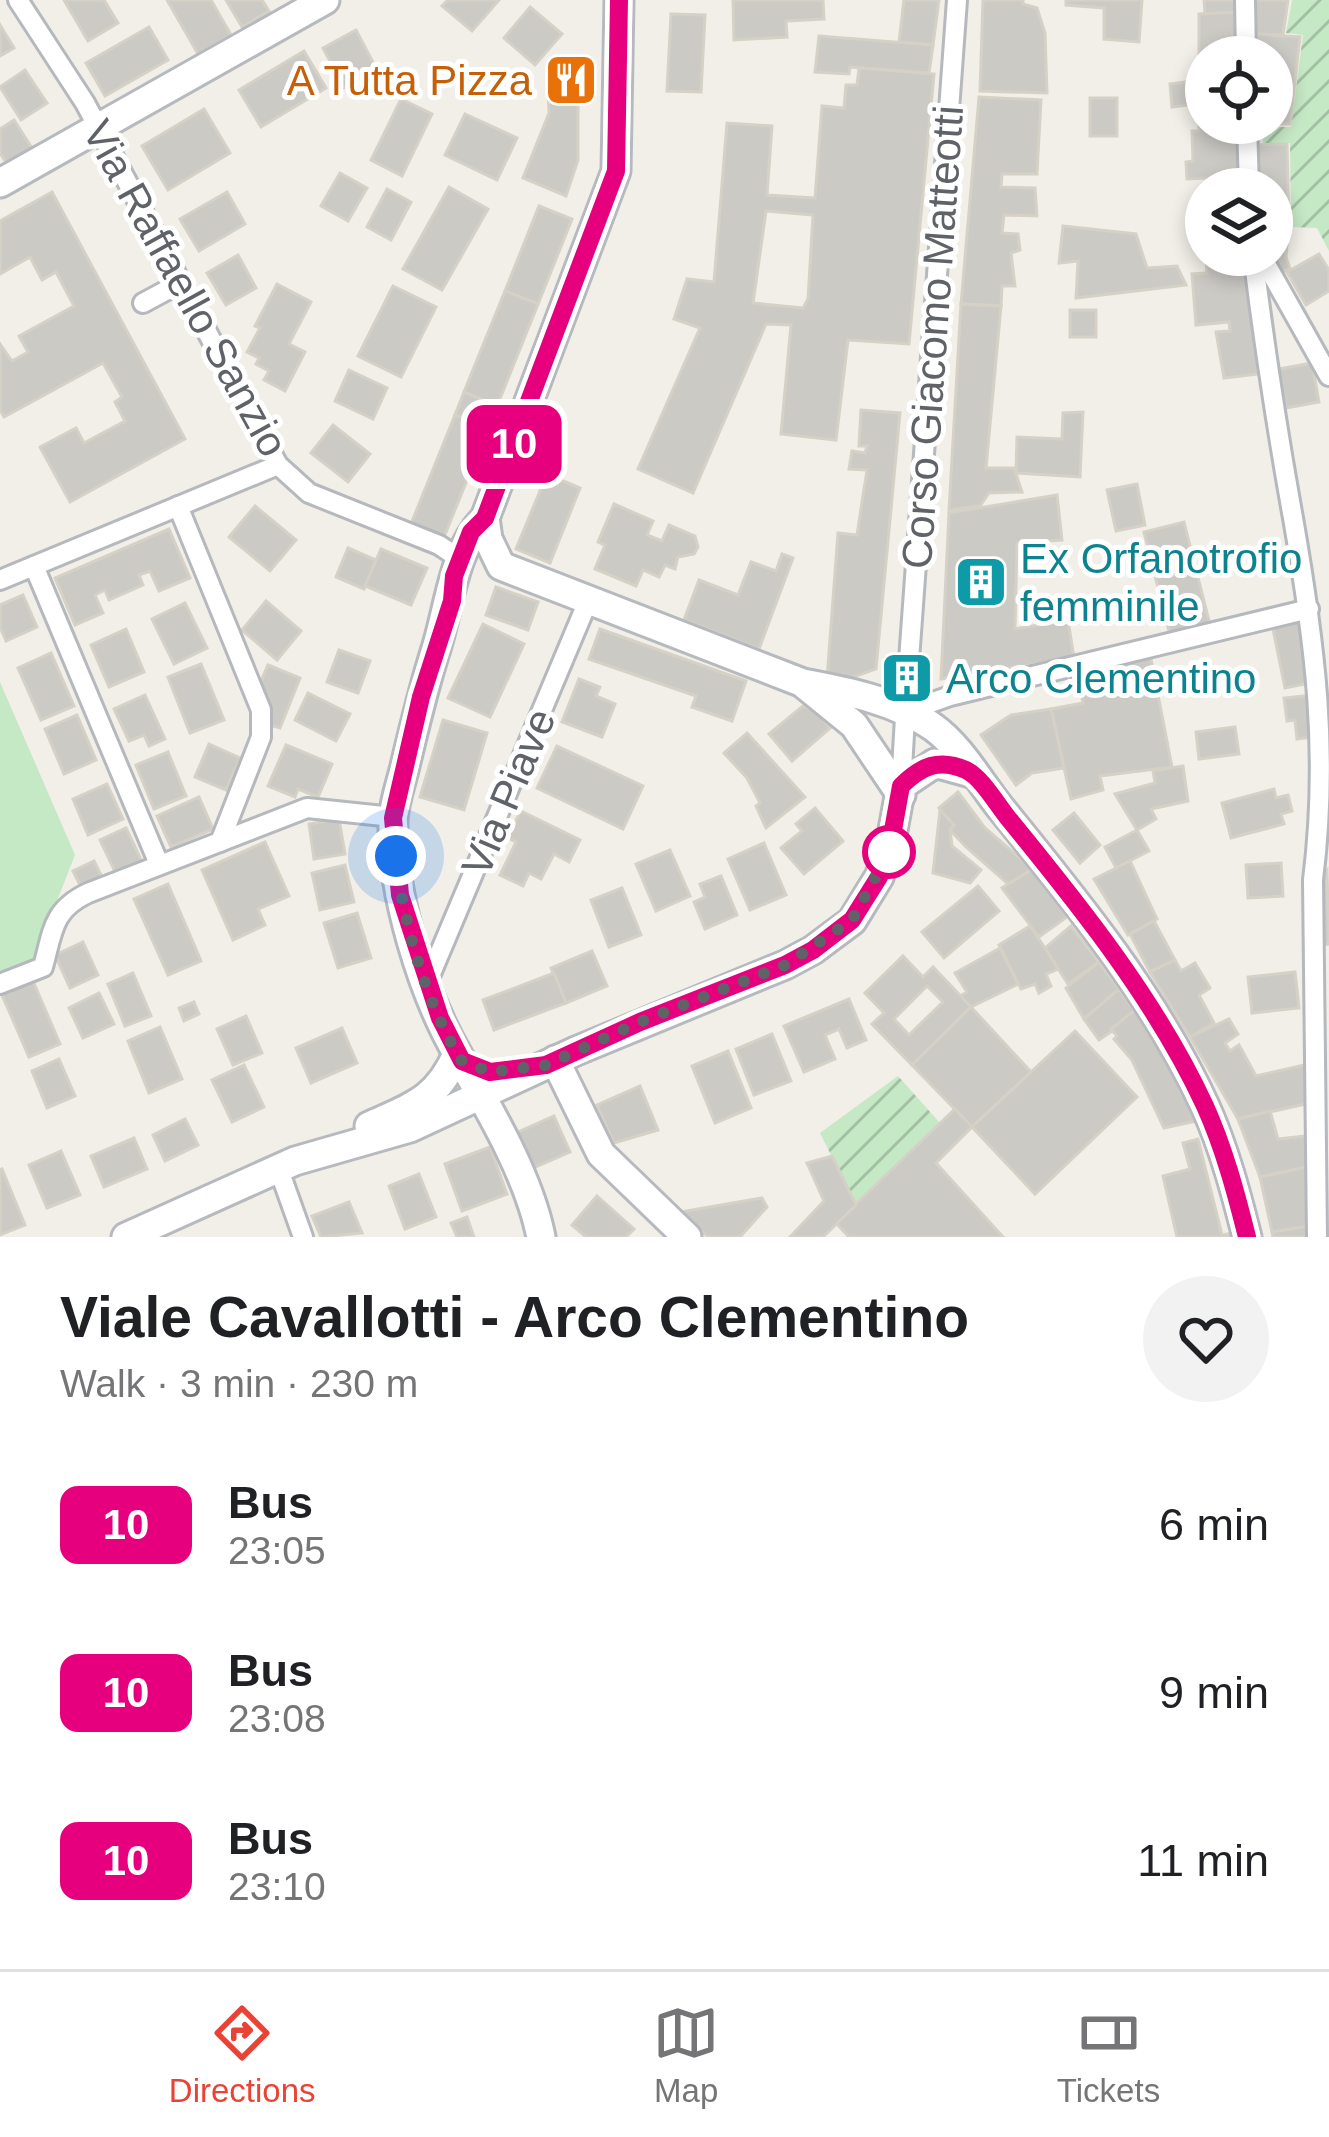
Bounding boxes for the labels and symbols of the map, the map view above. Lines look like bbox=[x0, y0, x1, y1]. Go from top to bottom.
restaurant icon: A Tutta Pizza bbox=[543, 52, 599, 108]
place label: A Tutta Pizza bbox=[287, 57, 533, 104]
street label: Corso Giacomo Matteotti bbox=[893, 104, 972, 570]
street label: Via Raffaello Sanzio bbox=[74, 112, 297, 464]
line badge: 10 bbox=[460, 405, 568, 483]
place label: Ex Orfanotrofio femminile bbox=[1020, 535, 1302, 630]
building icon: Ex Orfanotrofio femminile bbox=[953, 554, 1009, 610]
building icon: Arco Clementino bbox=[879, 650, 935, 706]
place label: Arco Clementino bbox=[946, 655, 1256, 702]
street label: Via Piave bbox=[452, 702, 565, 883]
your location bbox=[366, 826, 426, 886]
unlabelled marker bbox=[864, 827, 914, 877]

